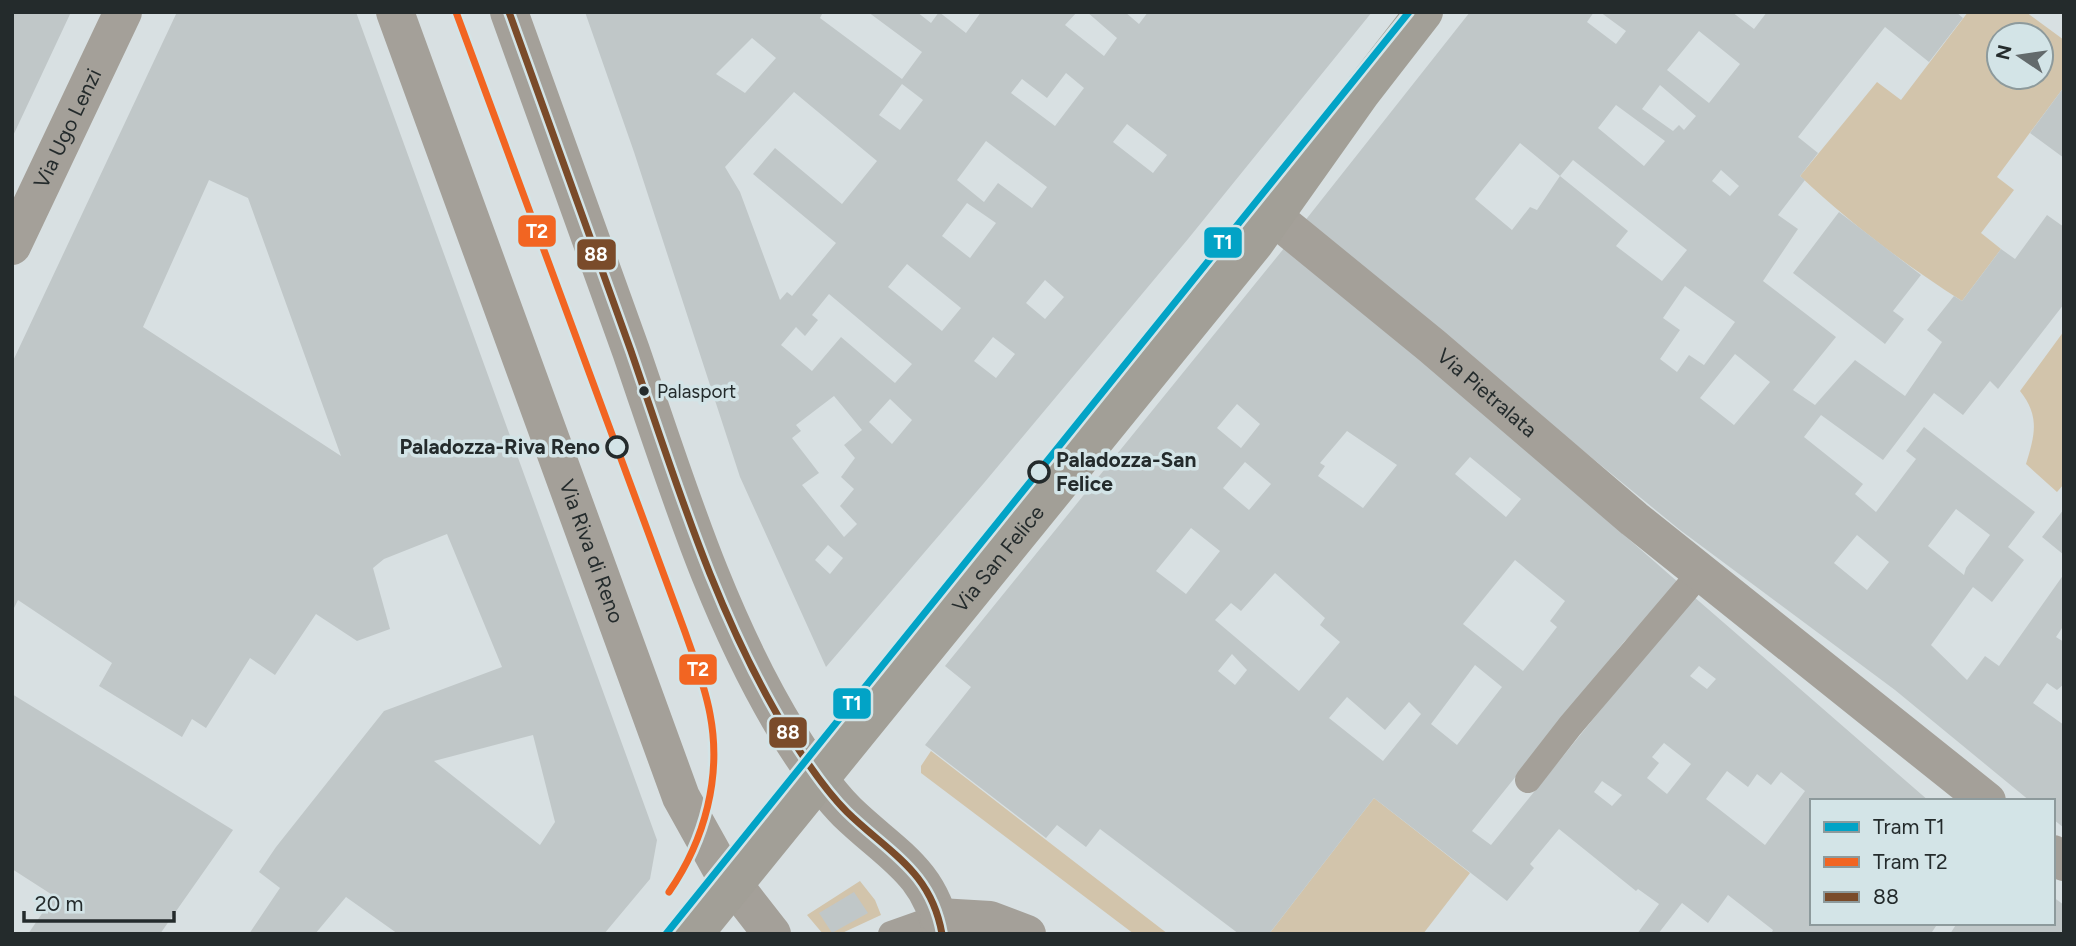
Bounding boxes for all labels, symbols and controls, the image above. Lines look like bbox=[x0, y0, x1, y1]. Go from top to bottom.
north arrow bbox=[1985, 21, 2055, 91]
text: N bbox=[1991, 43, 2017, 62]
street label: Via Ugo Lenzi bbox=[28, 65, 106, 192]
line badge: T2 bbox=[517, 214, 557, 248]
text: T2 bbox=[526, 220, 548, 243]
line badge: T1 bbox=[1203, 226, 1243, 259]
text: T1 bbox=[1213, 231, 1233, 254]
line badge: 88 bbox=[576, 238, 617, 271]
text: 88 bbox=[584, 243, 608, 266]
street label: Via Pietralata bbox=[1432, 343, 1542, 442]
place label: Palasport bbox=[657, 380, 736, 403]
marker: Palasport bbox=[637, 384, 651, 398]
place label: Paladozza-Riva Reno bbox=[400, 434, 600, 459]
marker: Paladozza-Riva Reno bbox=[606, 436, 628, 458]
place label: Paladozza-San Felice bbox=[1056, 447, 1196, 496]
marker: Paladozza-San Felice bbox=[1028, 461, 1050, 483]
street label: Via Riva di Reno bbox=[554, 476, 630, 626]
street label: Via San Felice bbox=[947, 500, 1049, 617]
line badge: T2 bbox=[678, 653, 718, 686]
text: T2 bbox=[687, 658, 709, 681]
line badge: T1 bbox=[832, 687, 872, 720]
text: T1 bbox=[842, 692, 862, 715]
line badge: 88 bbox=[768, 716, 808, 749]
text: 88 bbox=[776, 721, 800, 744]
legend bbox=[1810, 799, 2055, 925]
text: Tram T1 bbox=[1873, 814, 1945, 839]
text: Tram T2 bbox=[1873, 849, 1948, 874]
scale bar bbox=[24, 880, 175, 924]
text: 88 bbox=[1873, 884, 1899, 909]
text: 20 m bbox=[35, 891, 83, 916]

